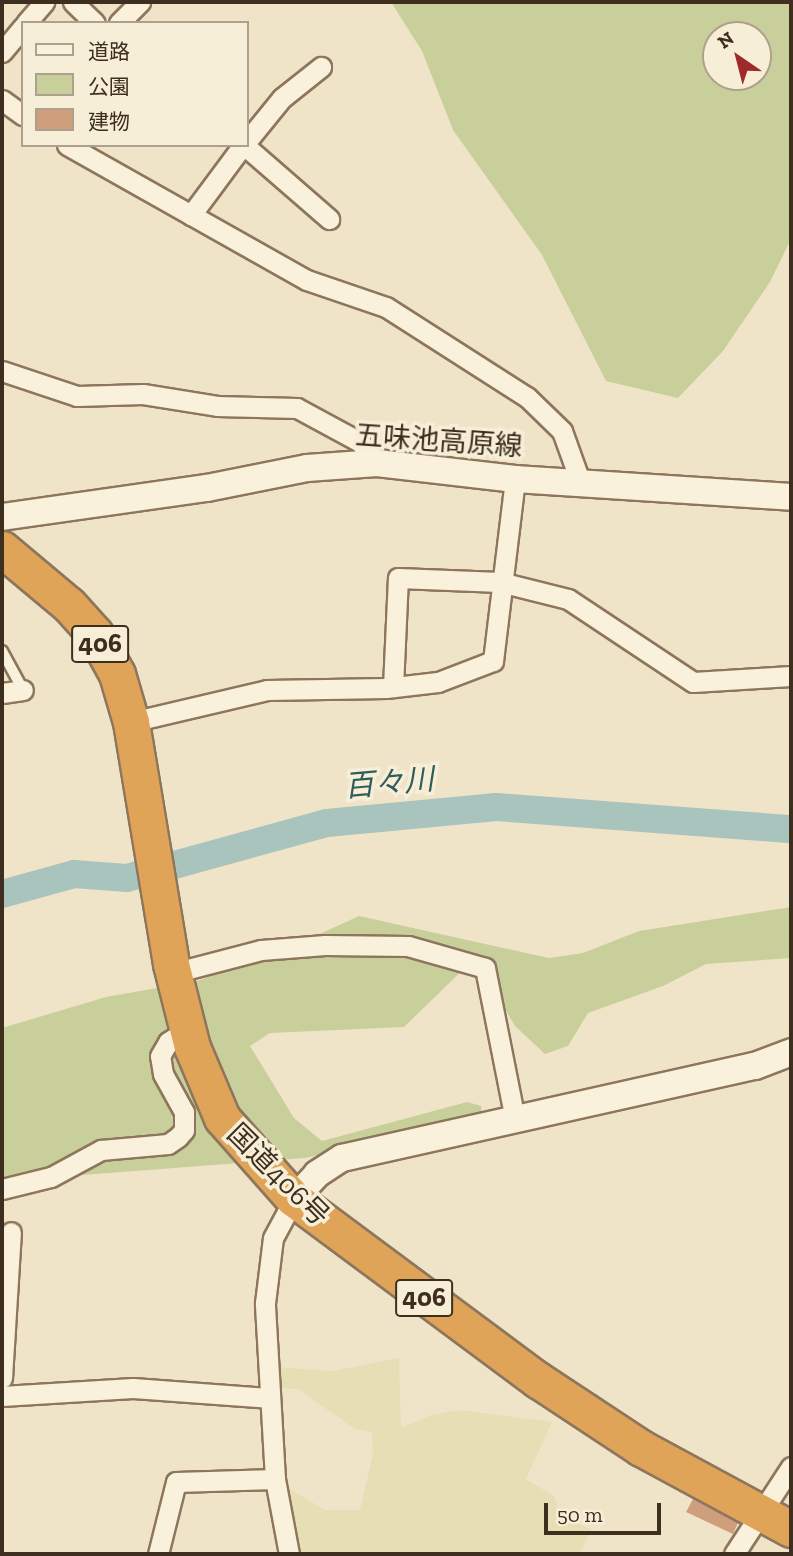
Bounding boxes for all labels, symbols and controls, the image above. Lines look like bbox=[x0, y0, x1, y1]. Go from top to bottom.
legend bbox=[21, 21, 248, 147]
north arrow bbox=[702, 21, 772, 91]
text: N bbox=[713, 26, 738, 54]
text: 道路 bbox=[88, 39, 130, 64]
text: 公園 bbox=[88, 74, 130, 99]
text: 建物 bbox=[88, 109, 130, 134]
street label: 五味池高原線 bbox=[354, 418, 524, 464]
road number: 406 bbox=[70, 622, 130, 666]
water label: 百々川 bbox=[343, 761, 435, 805]
street label: 国道406号 bbox=[220, 1117, 336, 1233]
road number: 406 bbox=[394, 1275, 454, 1320]
scale bar bbox=[548, 1490, 665, 1534]
text: 50 m bbox=[557, 1502, 603, 1527]

